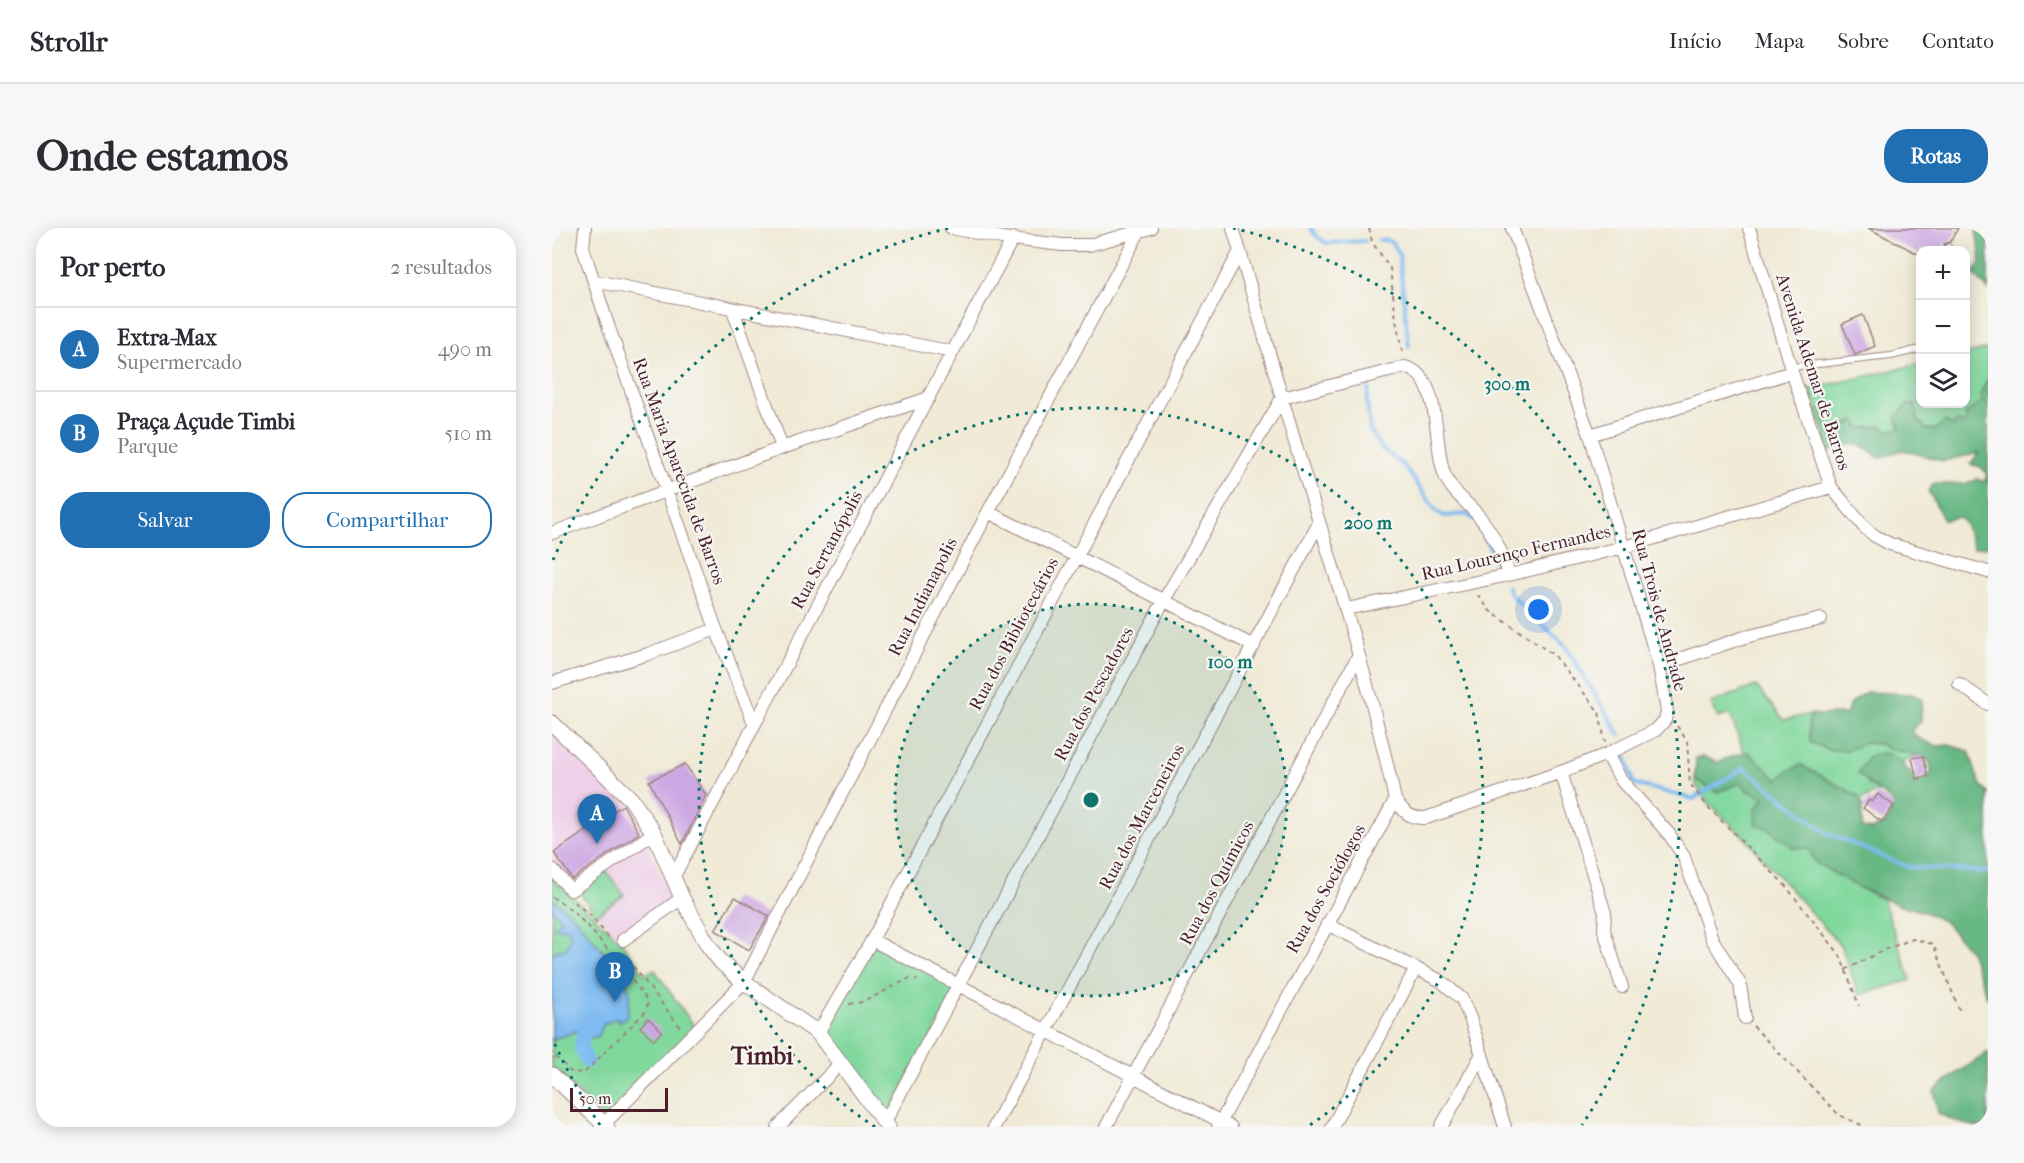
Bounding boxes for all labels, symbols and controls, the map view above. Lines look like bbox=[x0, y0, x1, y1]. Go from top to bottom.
text: Strollr bbox=[30, 25, 108, 58]
text: Início bbox=[1669, 29, 1721, 53]
text: Mapa bbox=[1754, 29, 1804, 53]
text: Sobre bbox=[1837, 29, 1889, 53]
text: Contato bbox=[1922, 29, 1994, 53]
button: Rotas bbox=[1884, 129, 1988, 183]
text: Onde estamos bbox=[36, 132, 288, 181]
map controls bbox=[1916, 246, 1970, 408]
button: + bbox=[1916, 246, 1970, 300]
text: Por perto bbox=[60, 252, 165, 283]
text: 2 resultados bbox=[390, 256, 492, 279]
street label: Avenida Ademar de Barros bbox=[1771, 270, 1855, 473]
button: − bbox=[1916, 300, 1970, 354]
text: Extra-Max bbox=[117, 325, 217, 351]
text: A bbox=[73, 338, 86, 361]
text: 490 m bbox=[438, 338, 492, 361]
text: Supermercado bbox=[117, 351, 242, 374]
button: layers bbox=[1916, 354, 1970, 408]
street label: Rua Maria Aparecida de Barros bbox=[628, 355, 730, 588]
text: 300 m bbox=[1484, 374, 1531, 395]
text: Praça Açude Timbi bbox=[117, 409, 295, 435]
text: B bbox=[73, 422, 86, 445]
text: 510 m bbox=[444, 422, 492, 445]
text: Parque bbox=[117, 435, 178, 458]
street label: Rua Sertanópolis bbox=[787, 487, 867, 613]
button: Salvar bbox=[60, 492, 270, 548]
button: Compartilhar bbox=[282, 492, 492, 548]
text: 200 m bbox=[1344, 513, 1393, 534]
street label: Rua Lourenço Fernandes bbox=[1419, 521, 1613, 585]
street label: Rua Trois de Andrade bbox=[1627, 526, 1691, 694]
street label: Rua Indianapolis bbox=[884, 534, 962, 660]
street label: Rua dos Bibliotecários bbox=[965, 554, 1063, 714]
your location bbox=[1524, 595, 1553, 624]
street label: Rua dos Pescadores bbox=[1050, 623, 1138, 765]
text: 100 m bbox=[1207, 652, 1254, 673]
street label: Rua dos Marceneiros bbox=[1095, 740, 1189, 893]
centre of rings bbox=[1081, 790, 1101, 810]
pin: A bbox=[578, 794, 616, 844]
street label: Rua dos Químicos bbox=[1175, 817, 1259, 949]
street label: Rua dos Sociólogos bbox=[1282, 820, 1370, 957]
pin: B bbox=[596, 952, 634, 1002]
district label: Timbi bbox=[730, 1042, 794, 1070]
scale bar bbox=[570, 1085, 668, 1112]
text: 50 m bbox=[579, 1089, 611, 1108]

